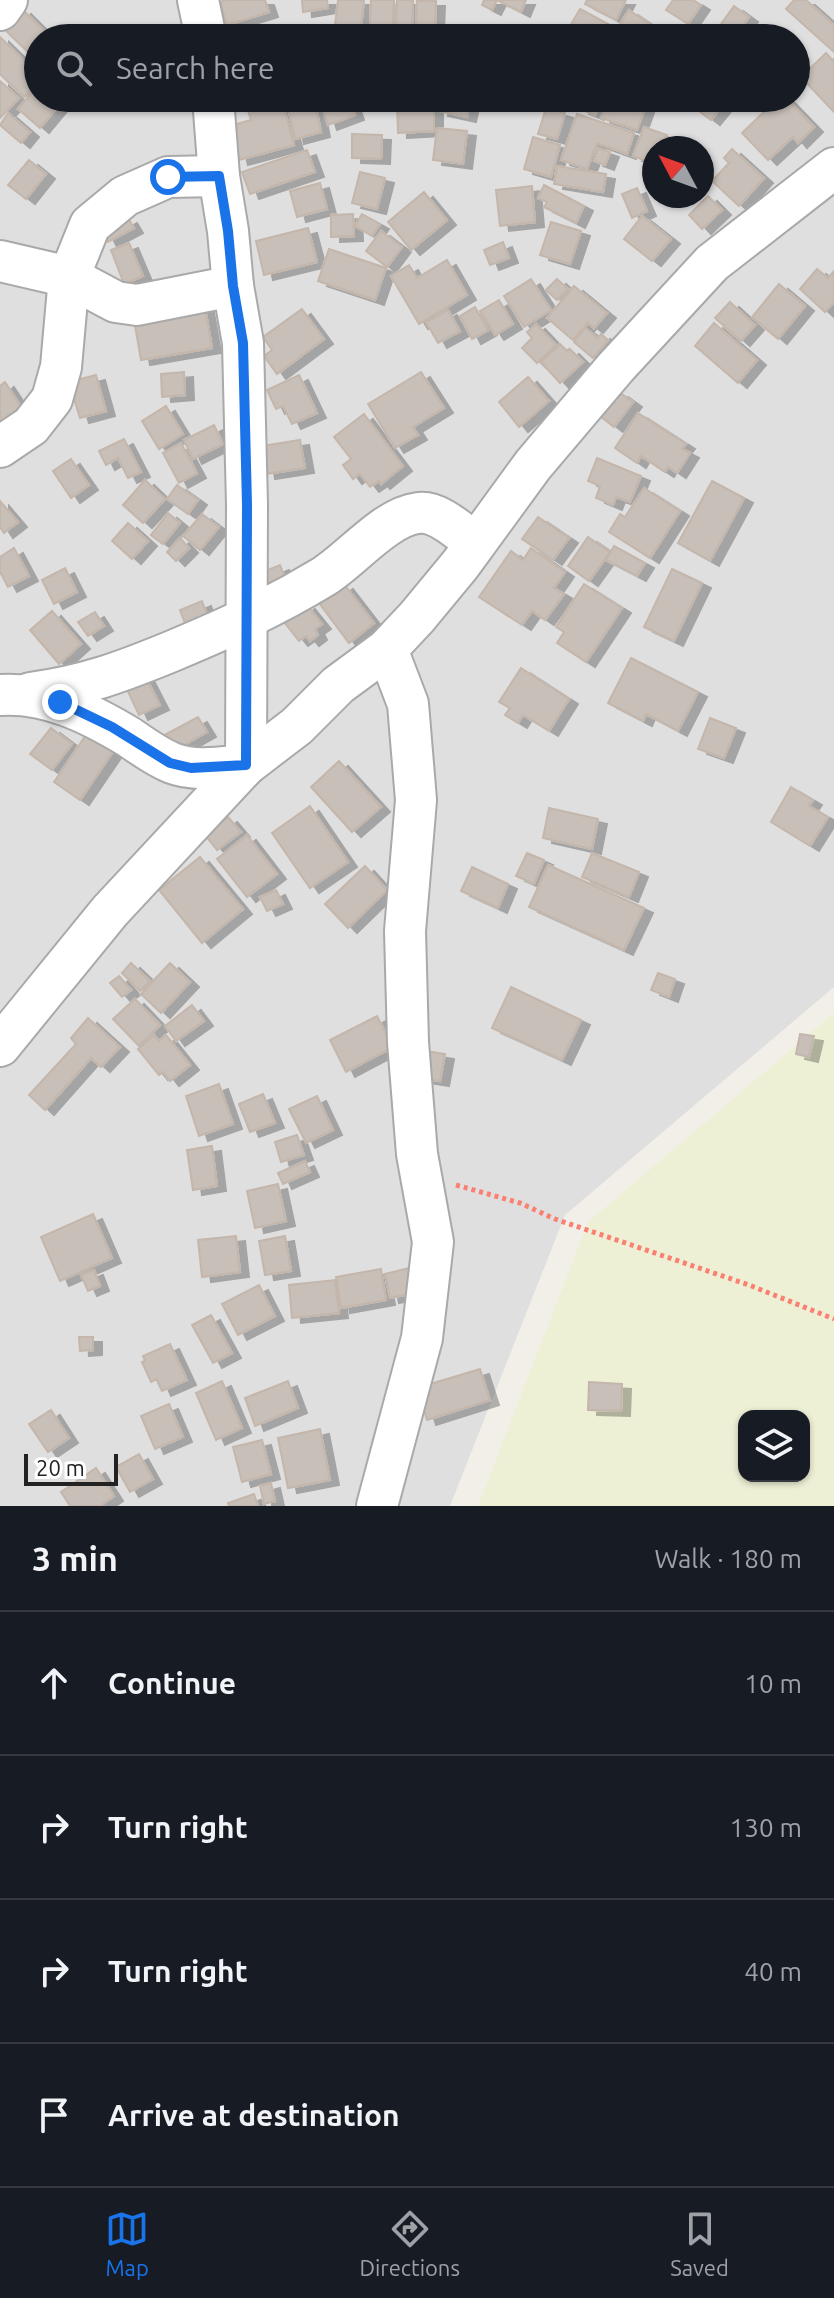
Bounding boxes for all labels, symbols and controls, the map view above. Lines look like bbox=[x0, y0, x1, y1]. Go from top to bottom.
search box bbox=[24, 24, 810, 112]
icon: search bbox=[52, 46, 96, 90]
text: Search here bbox=[116, 51, 275, 85]
north arrow bbox=[642, 136, 714, 208]
route start bbox=[150, 159, 186, 195]
route end bbox=[42, 684, 78, 720]
map controls bbox=[738, 1410, 810, 1482]
button: layers bbox=[738, 1410, 810, 1482]
scale bar bbox=[24, 1450, 118, 1486]
text: 20 m bbox=[36, 1455, 85, 1480]
text: 3 min bbox=[32, 1539, 118, 1577]
text: Walk · 180 m bbox=[654, 1544, 802, 1573]
icon: ahead bbox=[32, 1661, 76, 1705]
text: Continue bbox=[108, 1666, 236, 1700]
text: 10 m bbox=[744, 1669, 802, 1698]
icon: right bbox=[32, 1805, 76, 1849]
text: Turn right bbox=[108, 1810, 248, 1844]
text: 130 m bbox=[730, 1813, 802, 1842]
icon: right bbox=[32, 1949, 76, 1993]
text: Turn right bbox=[108, 1954, 248, 1988]
text: 40 m bbox=[744, 1957, 802, 1986]
icon: arrive bbox=[32, 2093, 76, 2137]
text: Arrive at destination bbox=[108, 2098, 400, 2132]
tab: Map bbox=[105, 2207, 149, 2280]
tab: Directions bbox=[359, 2207, 460, 2280]
tab: Saved bbox=[670, 2207, 729, 2280]

